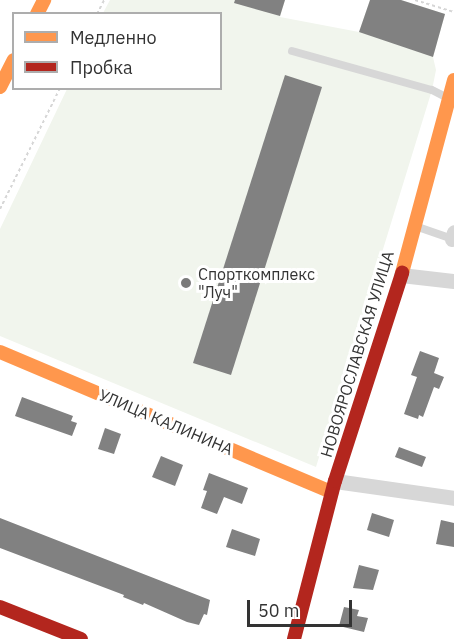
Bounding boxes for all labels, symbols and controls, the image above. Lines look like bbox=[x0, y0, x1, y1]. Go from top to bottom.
legend bbox=[12, 12, 222, 90]
text: Медленно bbox=[70, 26, 157, 49]
text: Пробка bbox=[70, 56, 133, 79]
street label: НОВОЯРОСЛАВСКАЯ УЛИЦА bbox=[316, 248, 398, 460]
place label: Спорткомплекс "Луч" bbox=[198, 264, 315, 302]
marker: Спорткомплекс "Луч" bbox=[179, 276, 193, 290]
street label: УЛИЦА КАЛИНИНА bbox=[96, 385, 236, 459]
scale bar bbox=[250, 588, 355, 626]
text: 50 m bbox=[258, 599, 300, 622]

